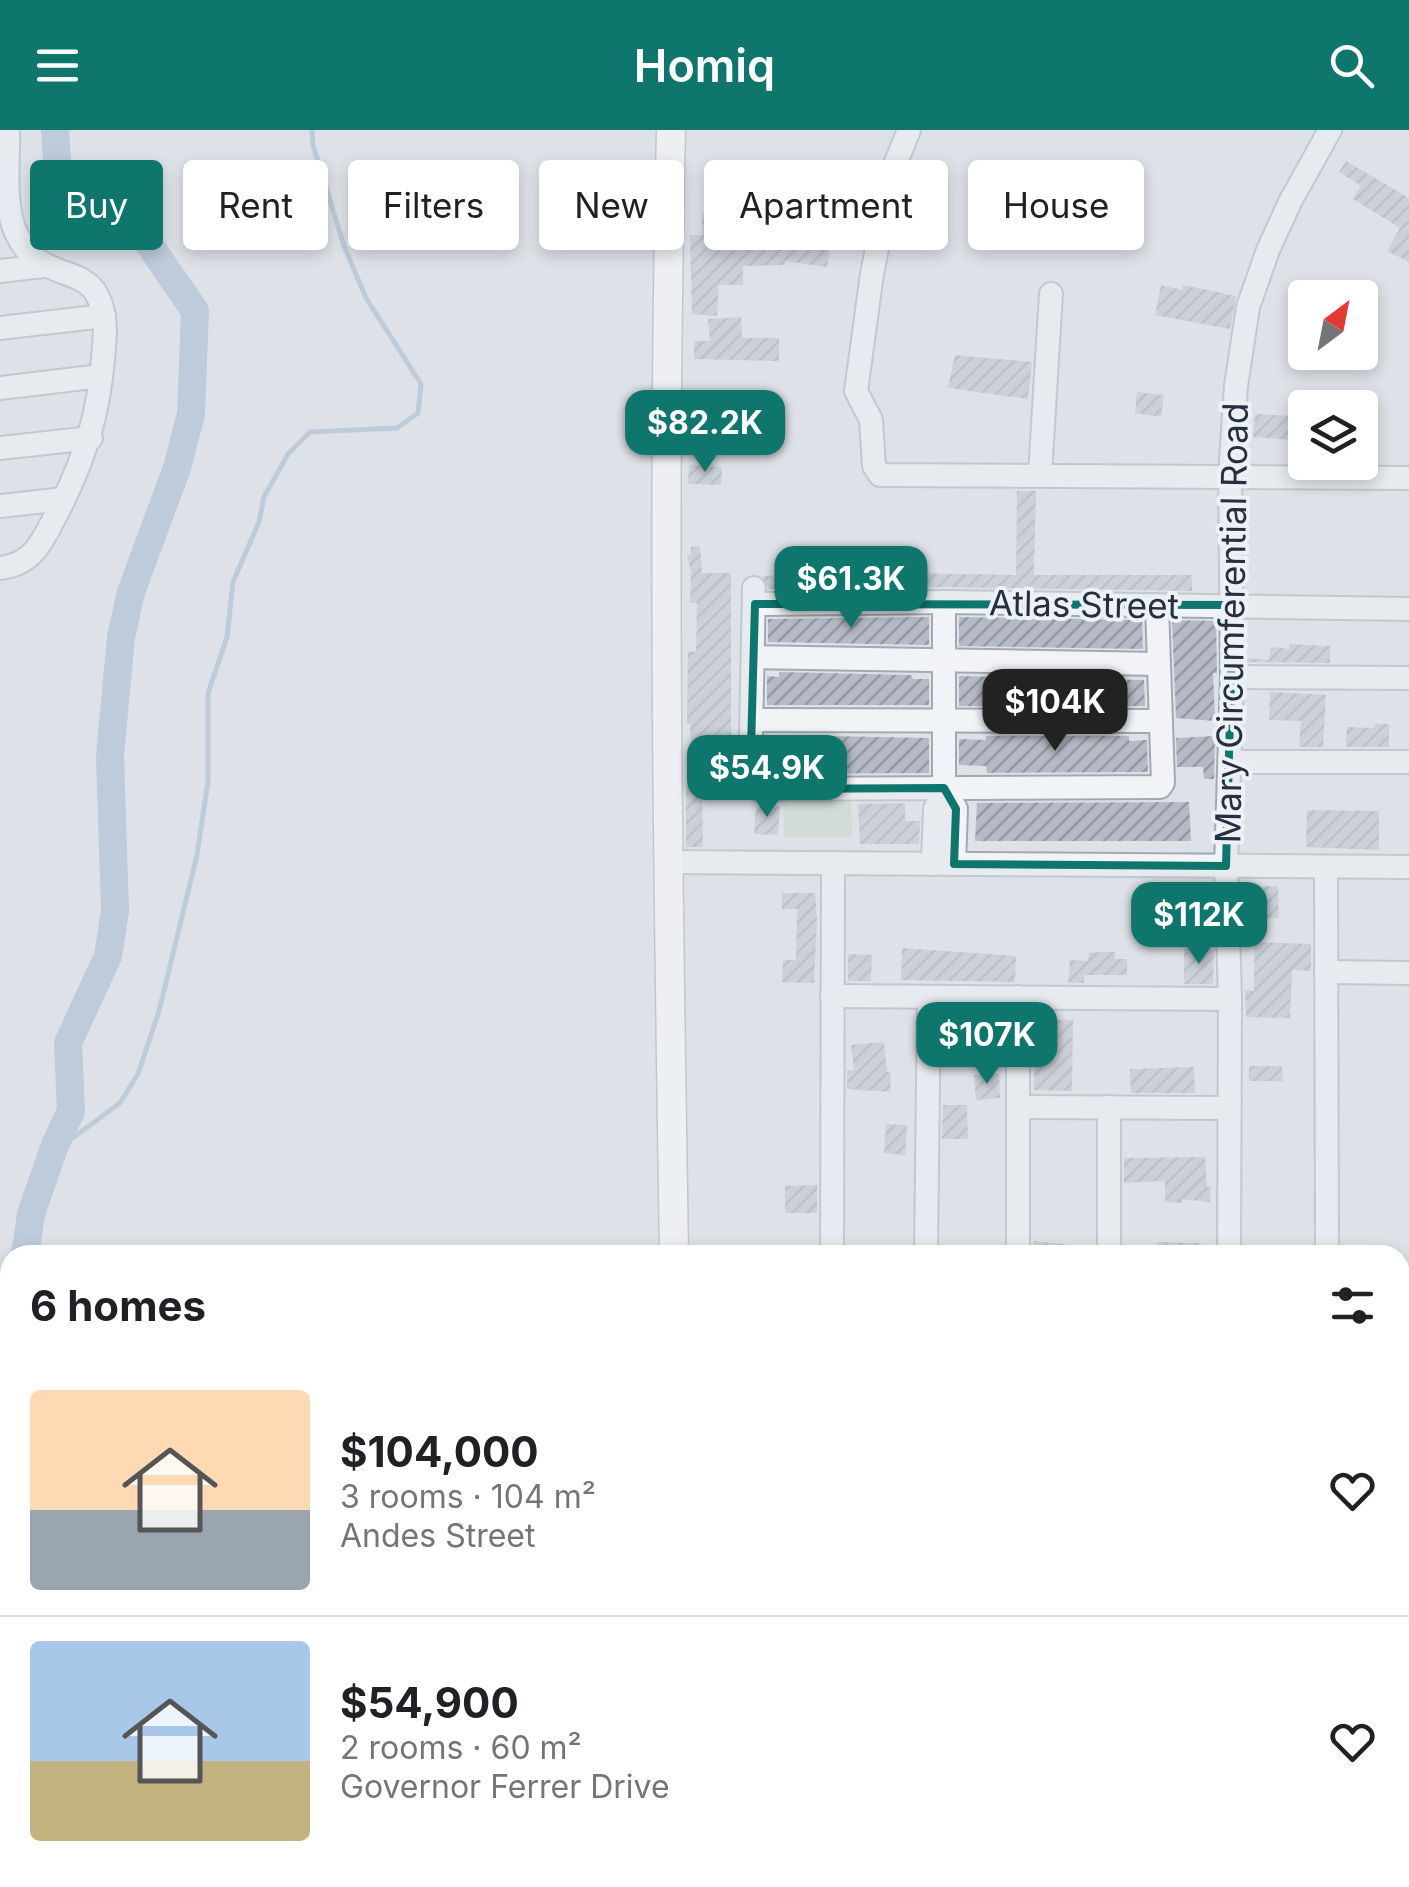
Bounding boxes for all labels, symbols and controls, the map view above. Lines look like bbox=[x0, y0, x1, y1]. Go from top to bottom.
icon: menu bbox=[30, 38, 85, 93]
text: Homiq bbox=[634, 38, 775, 93]
icon: search bbox=[1324, 38, 1379, 93]
chip: Buy bbox=[30, 160, 163, 250]
chip: Rent bbox=[183, 160, 328, 250]
chip: Filters bbox=[348, 160, 519, 250]
chip: New bbox=[539, 160, 684, 250]
chip: Apartment bbox=[704, 160, 948, 250]
chip: House bbox=[968, 160, 1144, 250]
north arrow bbox=[1288, 280, 1378, 370]
map controls bbox=[1288, 280, 1378, 480]
pin: $82.2K bbox=[624, 390, 786, 475]
button: layers bbox=[1288, 390, 1378, 480]
street label: Mary Circumferential Road bbox=[1206, 402, 1256, 844]
text: $82.2K bbox=[647, 403, 763, 442]
pin: $61.3K bbox=[770, 546, 932, 631]
text: $61.3K bbox=[796, 559, 906, 598]
street label: Atlas Street bbox=[989, 581, 1179, 627]
pin: $104K bbox=[985, 669, 1125, 754]
text: $104K bbox=[1005, 682, 1105, 721]
pin: $54.9K bbox=[686, 735, 848, 820]
text: $54.9K bbox=[709, 748, 825, 787]
pin: $112K bbox=[1129, 882, 1269, 967]
text: $112K bbox=[1153, 895, 1245, 934]
pin: $107K bbox=[917, 1002, 1057, 1087]
text: $107K bbox=[938, 1015, 1036, 1054]
icon: filters bbox=[1325, 1278, 1380, 1333]
text: 6 homes bbox=[30, 1280, 206, 1331]
text: $104,000 bbox=[340, 1426, 539, 1477]
icon: home bbox=[110, 1430, 230, 1550]
icon: heart bbox=[1325, 1463, 1380, 1518]
text: 3 rooms · 104 m² bbox=[340, 1477, 596, 1516]
text: Andes Street bbox=[340, 1516, 535, 1555]
text: $54,900 bbox=[340, 1677, 519, 1728]
icon: home bbox=[110, 1681, 230, 1801]
icon: heart bbox=[1325, 1714, 1380, 1769]
text: 2 rooms · 60 m² bbox=[340, 1728, 582, 1767]
text: Governor Ferrer Drive bbox=[340, 1767, 670, 1806]

